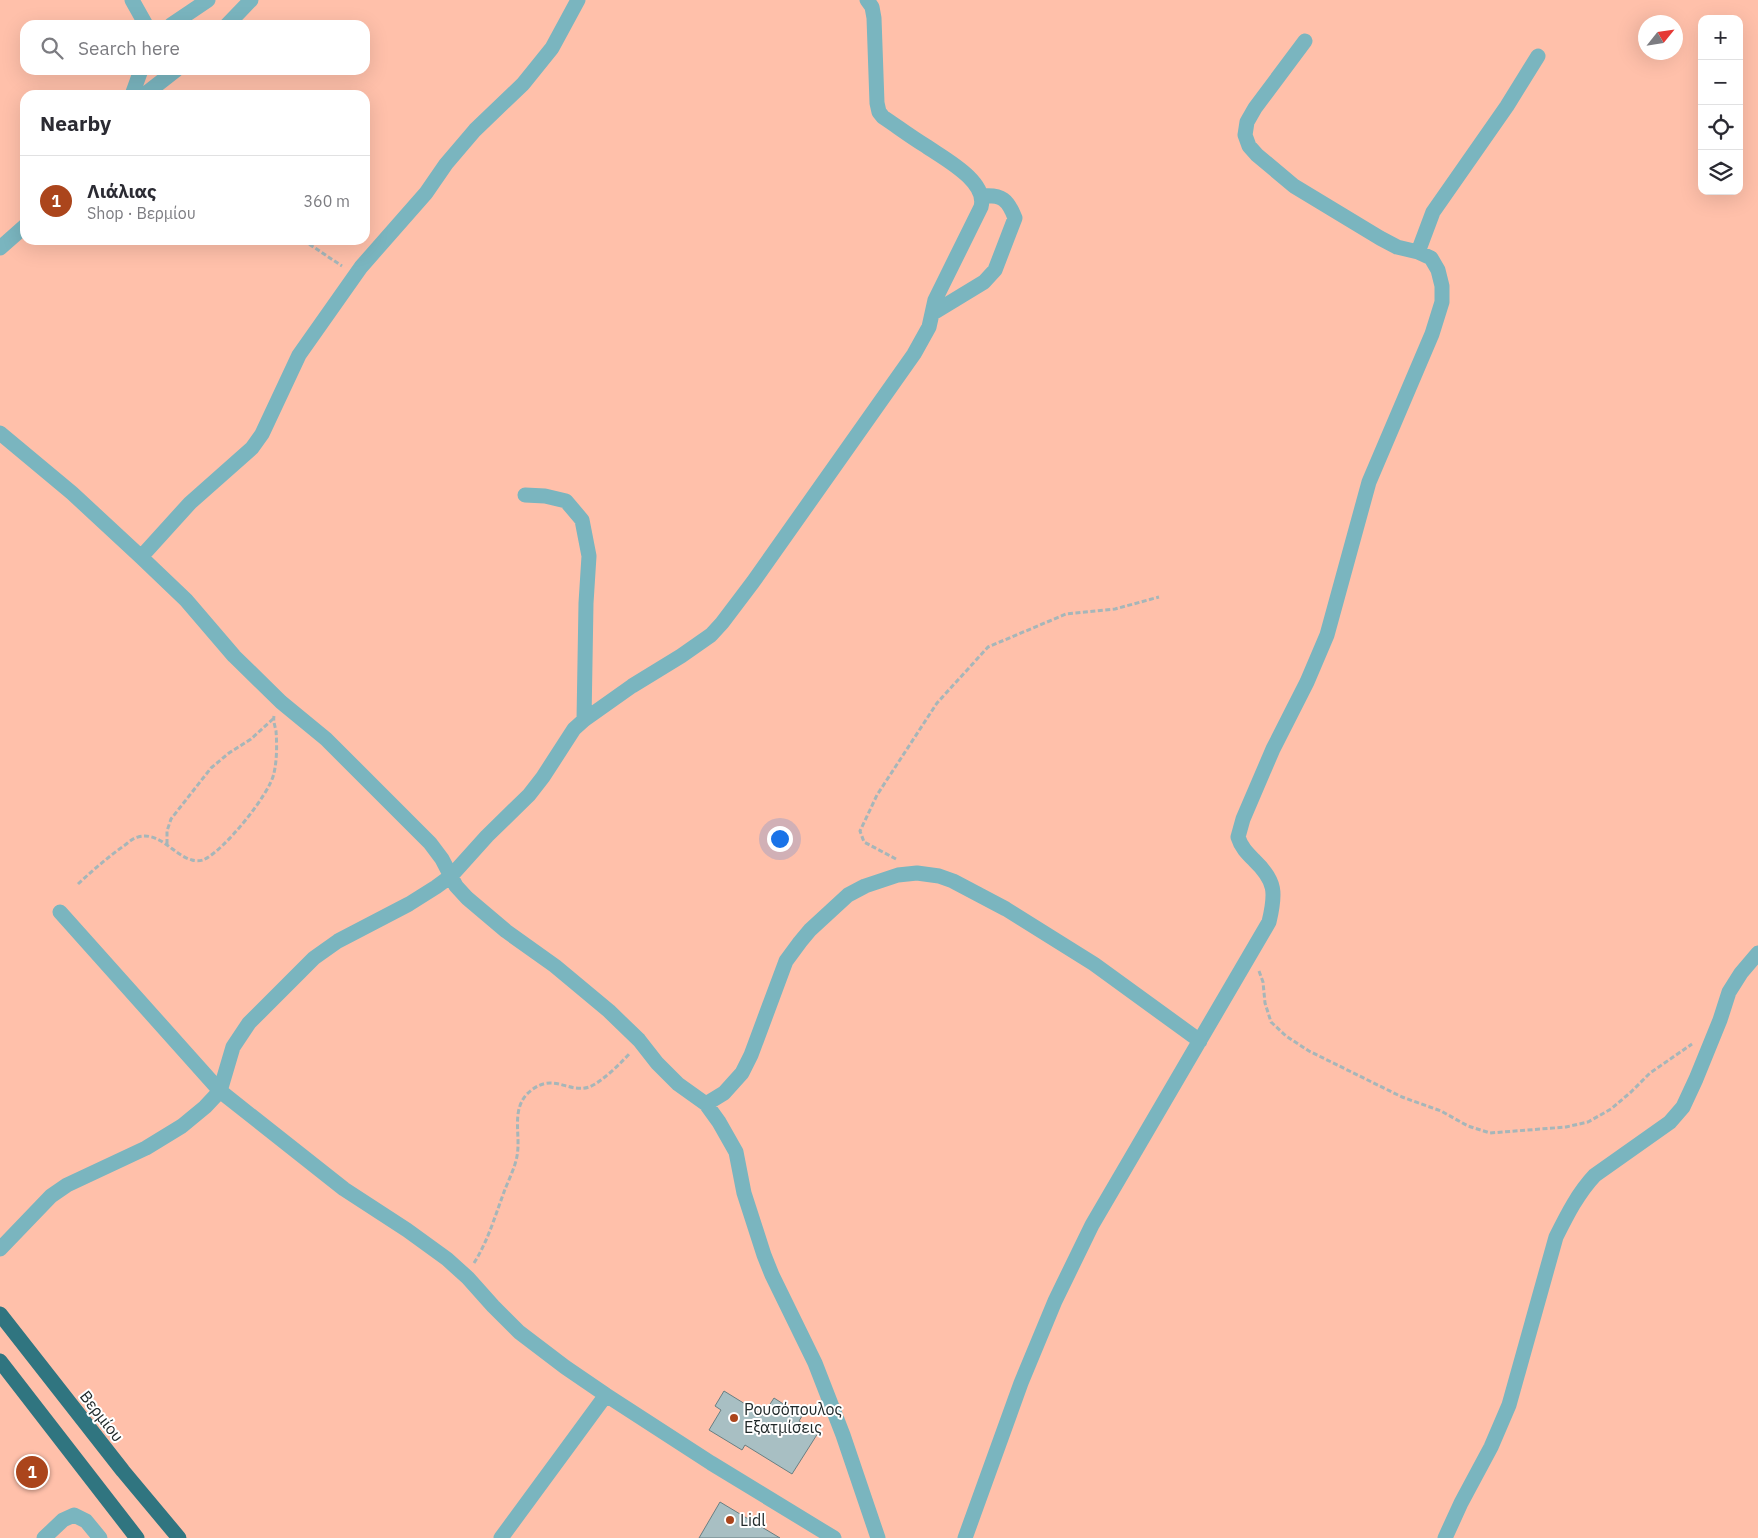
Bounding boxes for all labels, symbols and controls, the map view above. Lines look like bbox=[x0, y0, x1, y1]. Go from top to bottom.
north arrow bbox=[1638, 15, 1683, 60]
map controls bbox=[1698, 15, 1743, 195]
button: + bbox=[1698, 15, 1743, 60]
search box bbox=[20, 20, 370, 75]
icon: search bbox=[38, 34, 66, 62]
text: Search here bbox=[78, 36, 180, 60]
button: − bbox=[1698, 60, 1743, 105]
button: locate bbox=[1698, 105, 1743, 150]
text: Nearby bbox=[40, 109, 111, 137]
button: layers bbox=[1698, 150, 1743, 195]
text: Λιάλιας bbox=[87, 179, 157, 203]
text: 1 bbox=[51, 191, 61, 211]
text: 360 m bbox=[303, 191, 350, 211]
text: Shop · Βερμίου bbox=[87, 203, 196, 223]
your location bbox=[767, 826, 793, 852]
street label: Βερμίου bbox=[76, 1386, 128, 1446]
place label: Ρουσόπουλος Εξατμίσεις bbox=[744, 1399, 842, 1437]
marker: Ρουσόπουλος Εξατμίσεις bbox=[728, 1412, 740, 1424]
pin: 1 bbox=[16, 1453, 48, 1491]
place label: Lidl bbox=[740, 1510, 766, 1530]
marker: Lidl bbox=[724, 1514, 736, 1526]

